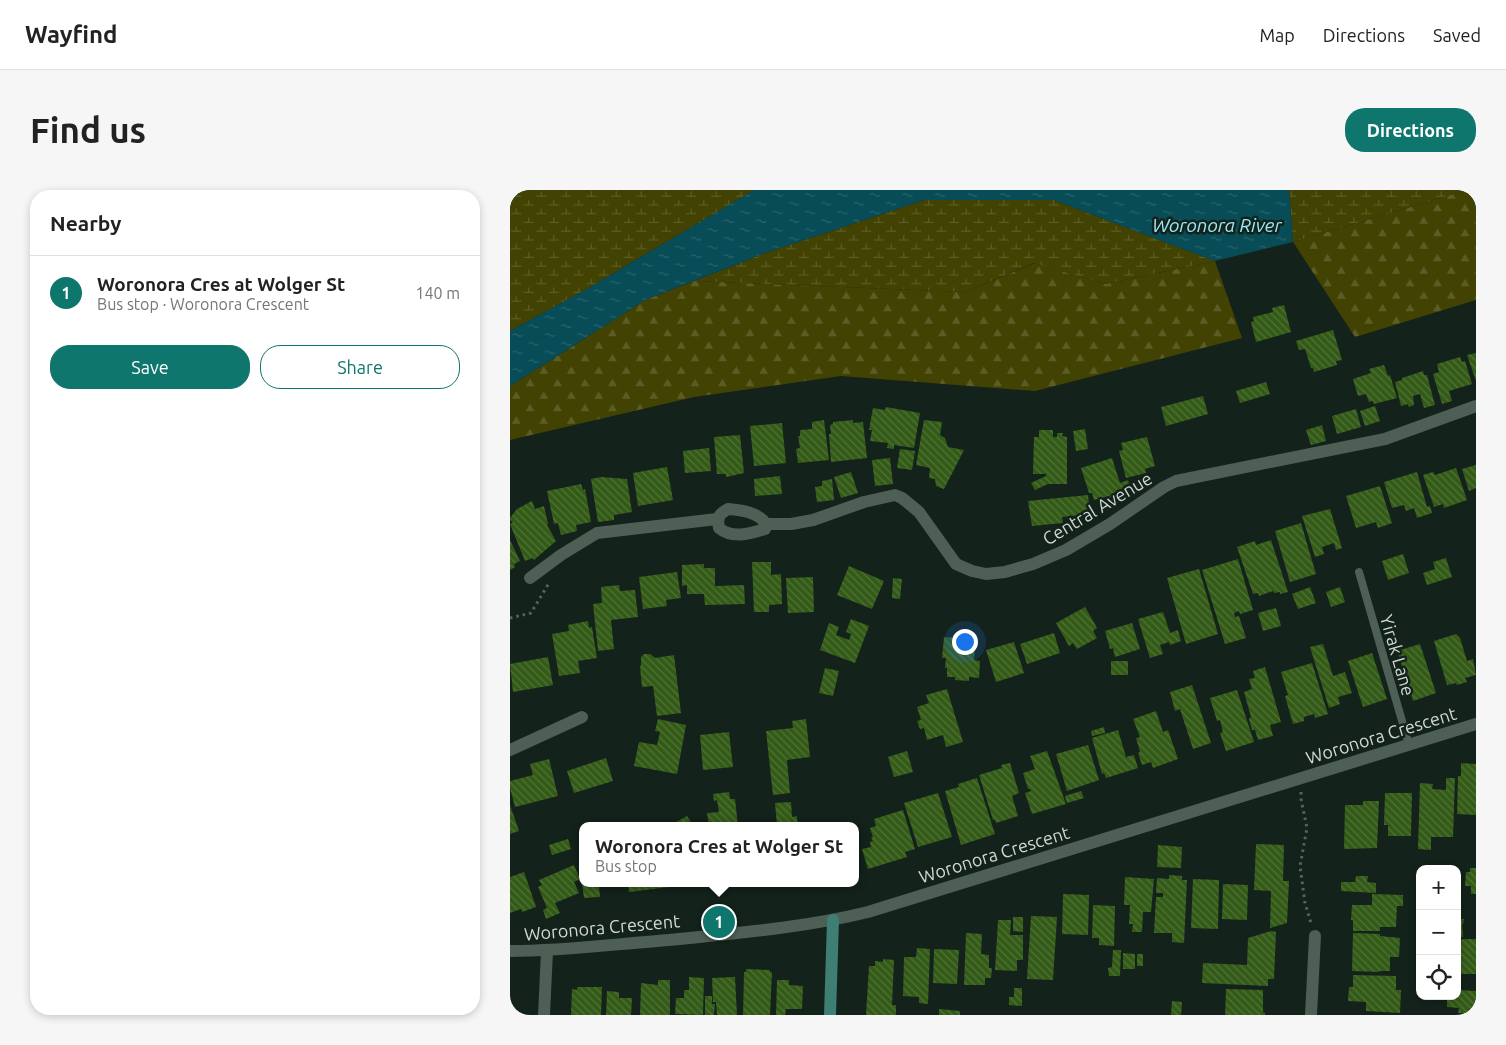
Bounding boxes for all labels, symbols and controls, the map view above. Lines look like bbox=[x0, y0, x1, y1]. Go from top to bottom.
text: Wayfind bbox=[25, 21, 117, 48]
text: Map bbox=[1259, 25, 1295, 45]
text: Directions bbox=[1323, 25, 1405, 45]
text: Saved bbox=[1433, 25, 1481, 45]
button: Directions bbox=[1345, 108, 1476, 152]
text: Find us bbox=[30, 110, 146, 150]
text: Nearby bbox=[50, 211, 121, 235]
water label: Woronora River bbox=[1152, 214, 1282, 236]
text: Woronora Cres at Wolger St bbox=[97, 273, 345, 295]
text: 1 bbox=[61, 284, 71, 302]
text: 140 m bbox=[415, 284, 460, 302]
text: Bus stop · Woronora Crescent bbox=[97, 295, 309, 313]
button: Save bbox=[50, 345, 250, 389]
button: Share bbox=[260, 345, 460, 389]
street label: Central Avenue bbox=[1039, 468, 1155, 548]
street label: Yirak Lane bbox=[1377, 612, 1419, 698]
your location bbox=[952, 629, 978, 655]
street label: Woronora Crescent bbox=[1303, 703, 1459, 767]
popup bbox=[579, 822, 859, 887]
street label: Woronora Crescent bbox=[916, 822, 1072, 886]
text: Woronora Cres at Wolger St bbox=[595, 835, 843, 857]
text: Bus stop bbox=[595, 857, 657, 875]
map controls bbox=[1416, 865, 1461, 1000]
button: + bbox=[1416, 865, 1461, 910]
pin: 1 bbox=[703, 903, 735, 941]
street label: Woronora Crescent bbox=[523, 910, 681, 944]
button: − bbox=[1416, 910, 1461, 955]
button: locate bbox=[1416, 955, 1461, 1000]

